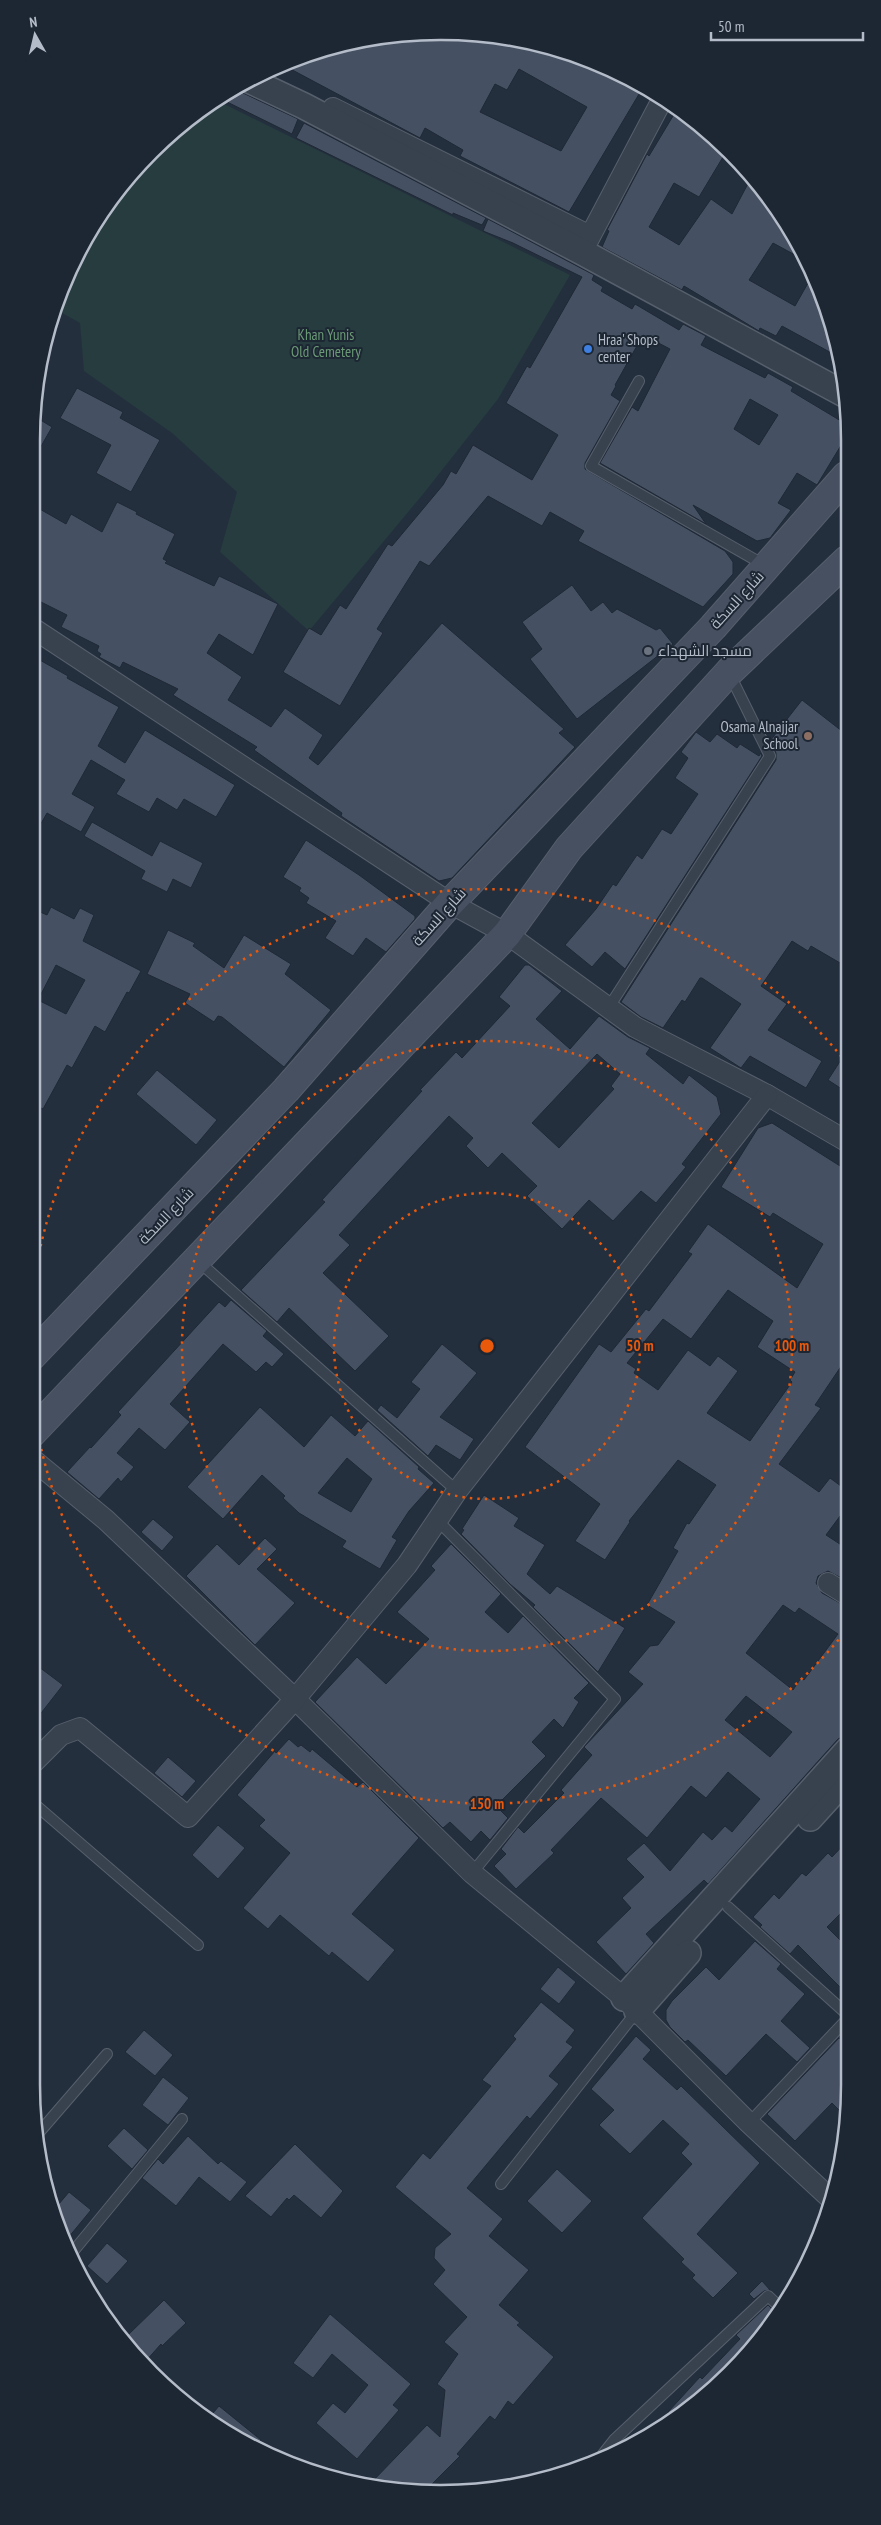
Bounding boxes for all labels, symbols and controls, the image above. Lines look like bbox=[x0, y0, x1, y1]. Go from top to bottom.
north arrow bbox=[10, 10, 60, 60]
scale bar bbox=[711, 10, 864, 42]
text: N bbox=[28, 13, 38, 32]
text: 50 m bbox=[718, 17, 744, 36]
park label: Khan Yunis Old Cemetery bbox=[291, 325, 361, 361]
place label: Hraa' Shops center bbox=[598, 330, 658, 366]
marker: Hraa' Shops center bbox=[582, 343, 594, 355]
street label: شارع السكة bbox=[706, 567, 769, 634]
place label: مسجد الشهداء bbox=[658, 641, 752, 661]
marker: مسجد الشهداء bbox=[642, 645, 654, 657]
place label: Osama Alnajjar School bbox=[720, 717, 799, 753]
marker: Osama Alnajjar School bbox=[802, 730, 814, 742]
street label: شارع السكة bbox=[408, 884, 471, 951]
street label: شارع السكة bbox=[134, 1183, 199, 1249]
text: 50 m bbox=[626, 1336, 654, 1355]
text: 100 m bbox=[775, 1336, 809, 1355]
centre of rings bbox=[478, 1337, 496, 1355]
text: 150 m bbox=[470, 1794, 504, 1813]

